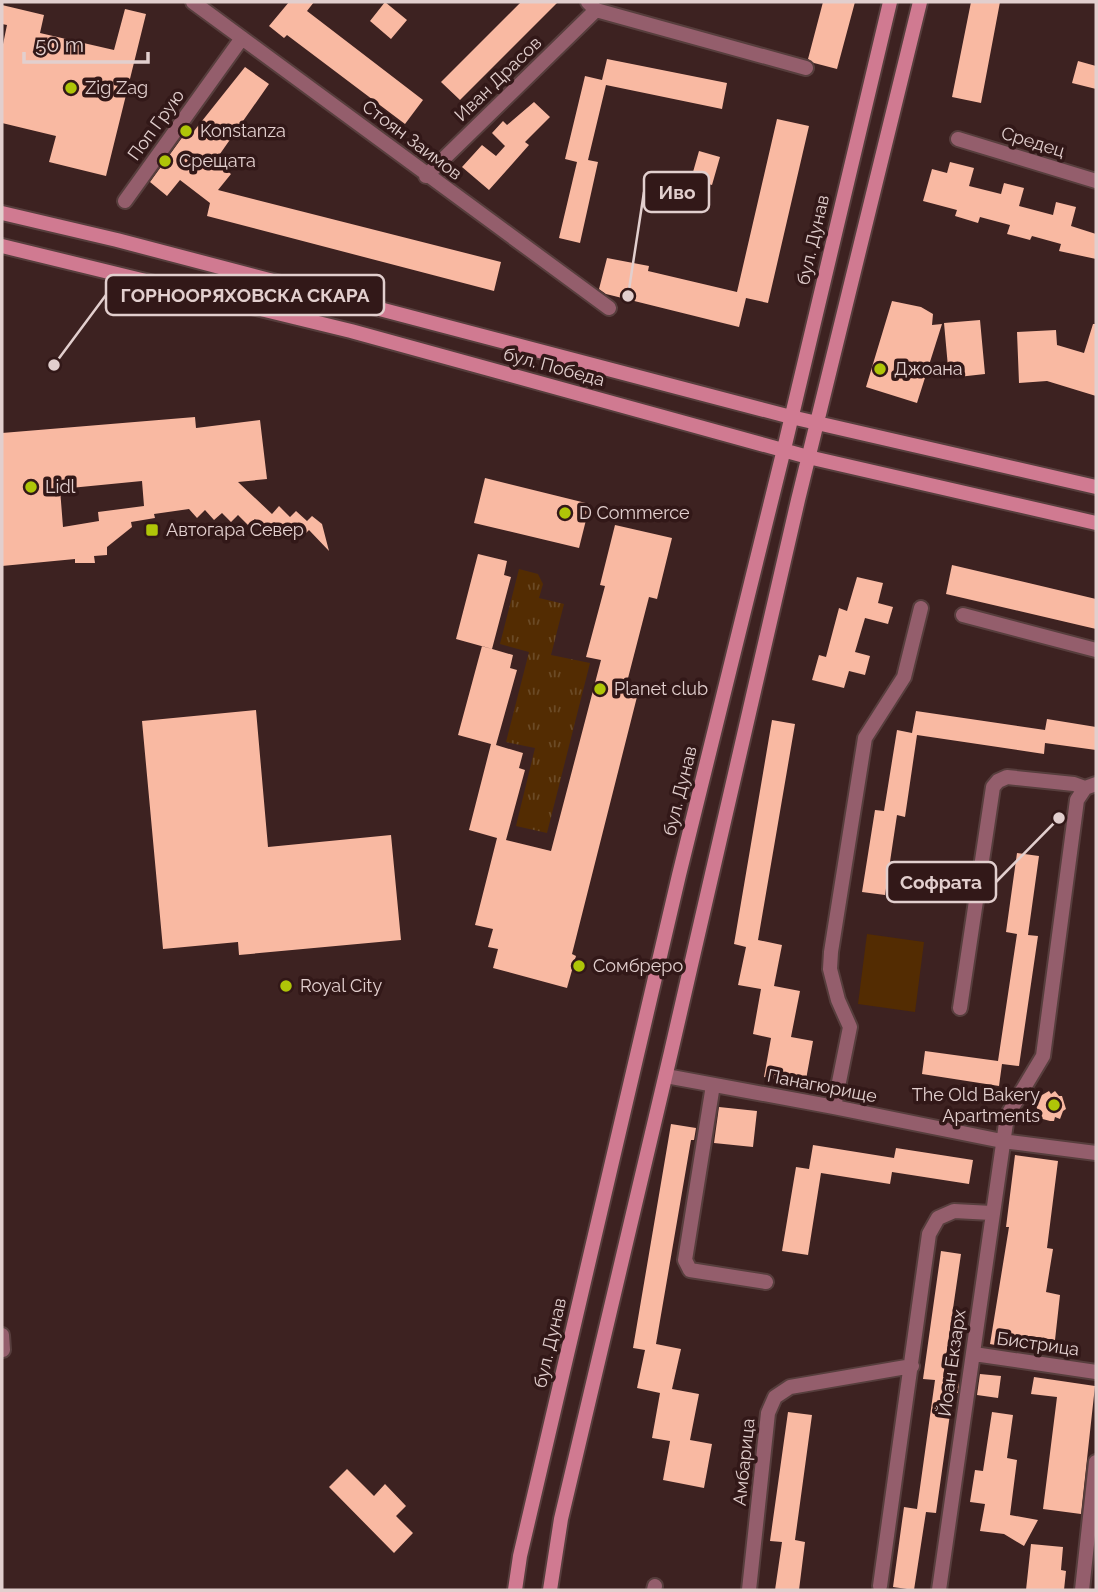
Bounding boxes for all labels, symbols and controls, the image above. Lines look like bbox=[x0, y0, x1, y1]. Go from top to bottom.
scale bar bbox=[24, 21, 149, 65]
text: 50 m bbox=[35, 32, 84, 57]
street label: Иван Драсов bbox=[450, 32, 545, 125]
place label: Zig Zag bbox=[85, 77, 148, 98]
marker: Zig Zag bbox=[63, 80, 79, 96]
street label: Поп Грую bbox=[123, 85, 188, 164]
street label: Стоян Заимов bbox=[358, 95, 466, 184]
place label: Konstanza bbox=[200, 120, 286, 141]
street label: Средец bbox=[999, 122, 1068, 161]
marker: Konstanza bbox=[178, 123, 194, 139]
place label: Срещата bbox=[179, 150, 256, 171]
marker: Срещата bbox=[157, 153, 173, 169]
callout: Иво bbox=[644, 172, 709, 212]
text: Иво bbox=[659, 181, 695, 203]
street label: бул. Дунав bbox=[792, 193, 833, 287]
callout: ГОРНООРЯХОВСКА СКАРА bbox=[106, 275, 384, 315]
text: ГОРНООРЯХОВСКА СКАРА bbox=[121, 284, 370, 306]
street label: бул. Победа bbox=[501, 343, 607, 390]
place label: Джоана bbox=[894, 358, 963, 379]
marker: Джоана bbox=[872, 361, 888, 377]
place label: Lidl bbox=[45, 476, 76, 497]
marker: Lidl bbox=[23, 479, 39, 495]
place label: D Commerce bbox=[579, 502, 690, 523]
marker: D Commerce bbox=[557, 505, 573, 521]
place label: Автогара Север bbox=[166, 519, 304, 540]
marker: Автогара Север bbox=[144, 522, 160, 538]
place label: Planet club bbox=[614, 678, 708, 699]
marker: Planet club bbox=[592, 681, 608, 697]
street label: бул. Дунав bbox=[658, 744, 701, 838]
callout: Софрата bbox=[887, 862, 996, 902]
text: Софрата bbox=[900, 871, 982, 893]
place label: Сомбреро bbox=[593, 955, 683, 976]
marker: Сомбреро bbox=[571, 958, 587, 974]
place label: Royal City bbox=[300, 975, 382, 996]
marker: Royal City bbox=[278, 978, 294, 994]
street label: Панагюрище bbox=[765, 1065, 879, 1107]
place label: The Old Bakery Apartments bbox=[912, 1084, 1040, 1126]
marker: The Old Bakery Apartments bbox=[1046, 1097, 1062, 1113]
street label: бул. Дунав bbox=[529, 1296, 570, 1390]
street label: Йоан Екзарх bbox=[934, 1308, 969, 1418]
street label: Бистрица bbox=[996, 1327, 1081, 1360]
street label: Амбарица bbox=[728, 1417, 759, 1507]

